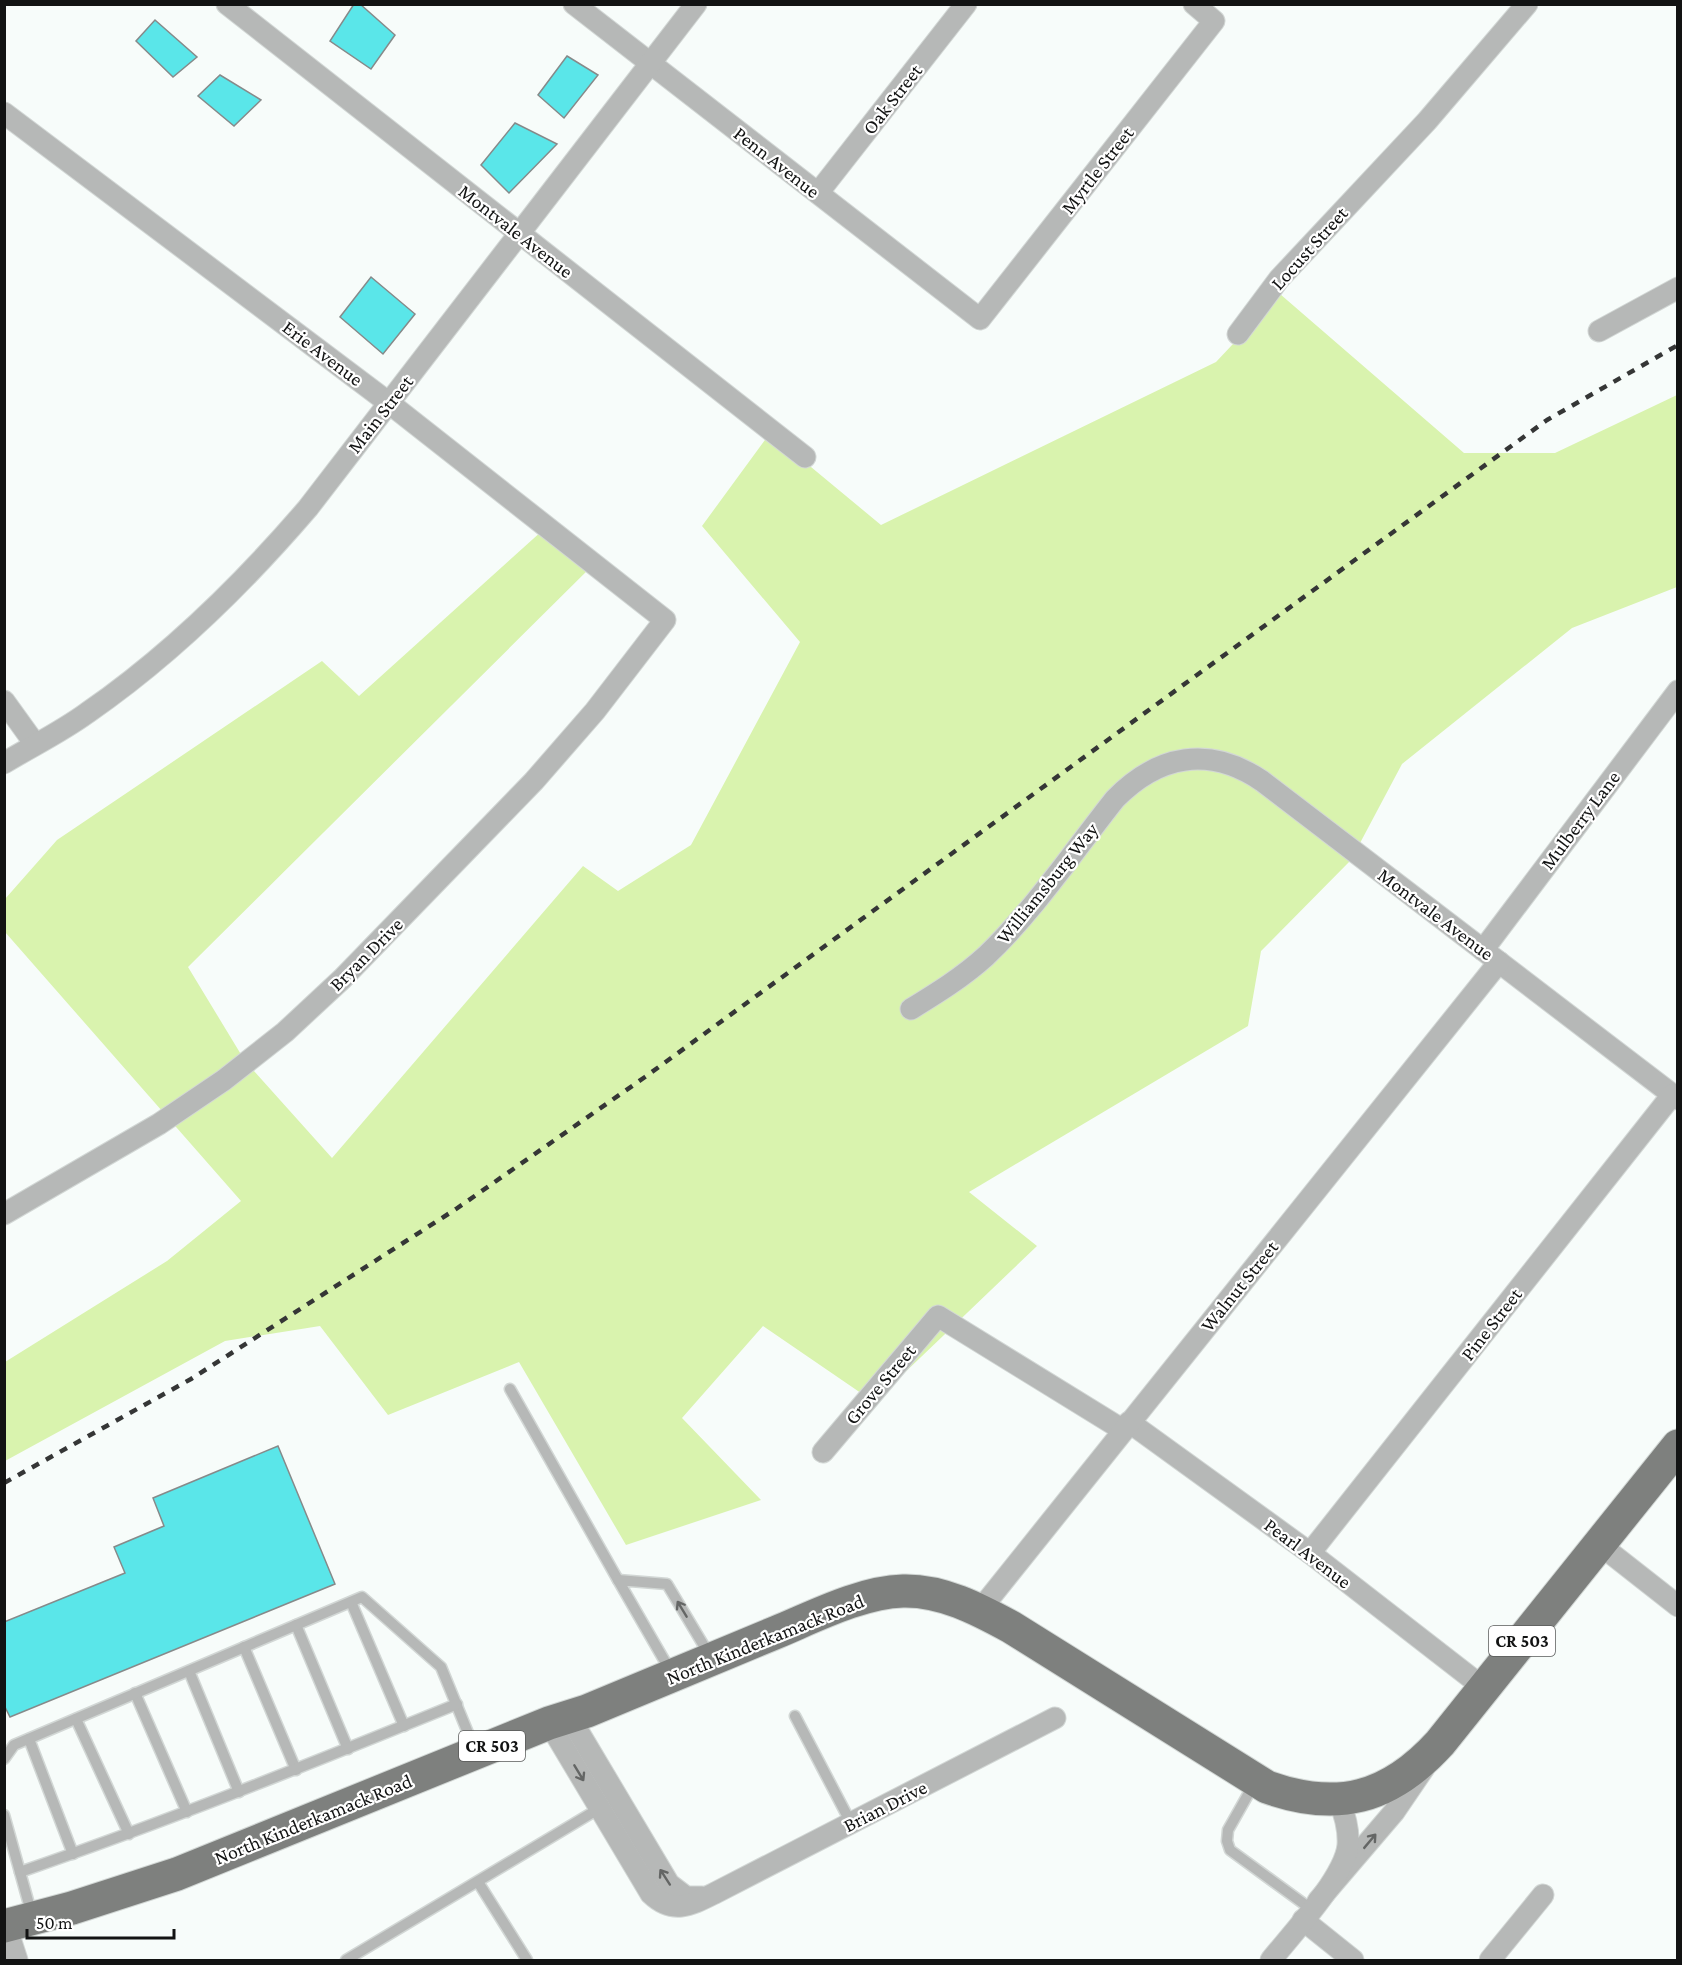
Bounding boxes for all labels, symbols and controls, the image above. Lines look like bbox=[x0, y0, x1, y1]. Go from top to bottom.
street label: Oak Street bbox=[858, 59, 926, 138]
street label: Penn Avenue bbox=[730, 122, 824, 202]
street label: Myrtle Street bbox=[1056, 122, 1139, 218]
street label: Montvale Avenue bbox=[455, 180, 578, 283]
street label: Locust Street bbox=[1266, 202, 1352, 294]
street label: Erie Avenue bbox=[279, 316, 368, 390]
street label: Main Street bbox=[343, 371, 417, 457]
street label: Mulberry Lane bbox=[1536, 766, 1625, 874]
street label: Williamsburg Way bbox=[992, 818, 1104, 948]
street label: Montvale Avenue bbox=[1374, 863, 1498, 965]
street label: Bryan Drive bbox=[325, 913, 408, 996]
street label: Walnut Street bbox=[1196, 1236, 1283, 1336]
street label: Pine Street bbox=[1456, 1283, 1526, 1364]
street label: Grove Street bbox=[840, 1339, 920, 1428]
street label: Pearl Avenue bbox=[1260, 1513, 1356, 1593]
street label: North Kinderkamack Road bbox=[663, 1589, 867, 1689]
one-way arrow bbox=[675, 1601, 687, 1618]
road number: CR 503 bbox=[1489, 1626, 1555, 1656]
road number: CR 503 bbox=[459, 1731, 525, 1761]
one-way arrow bbox=[574, 1764, 586, 1781]
street label: North Kinderkamack Road bbox=[211, 1769, 415, 1869]
street label: Brian Drive bbox=[840, 1776, 931, 1836]
one-way arrow bbox=[1363, 1833, 1376, 1849]
one-way arrow bbox=[659, 1869, 671, 1886]
scale bar bbox=[27, 1902, 174, 1940]
text: 50 m bbox=[36, 1913, 73, 1933]

